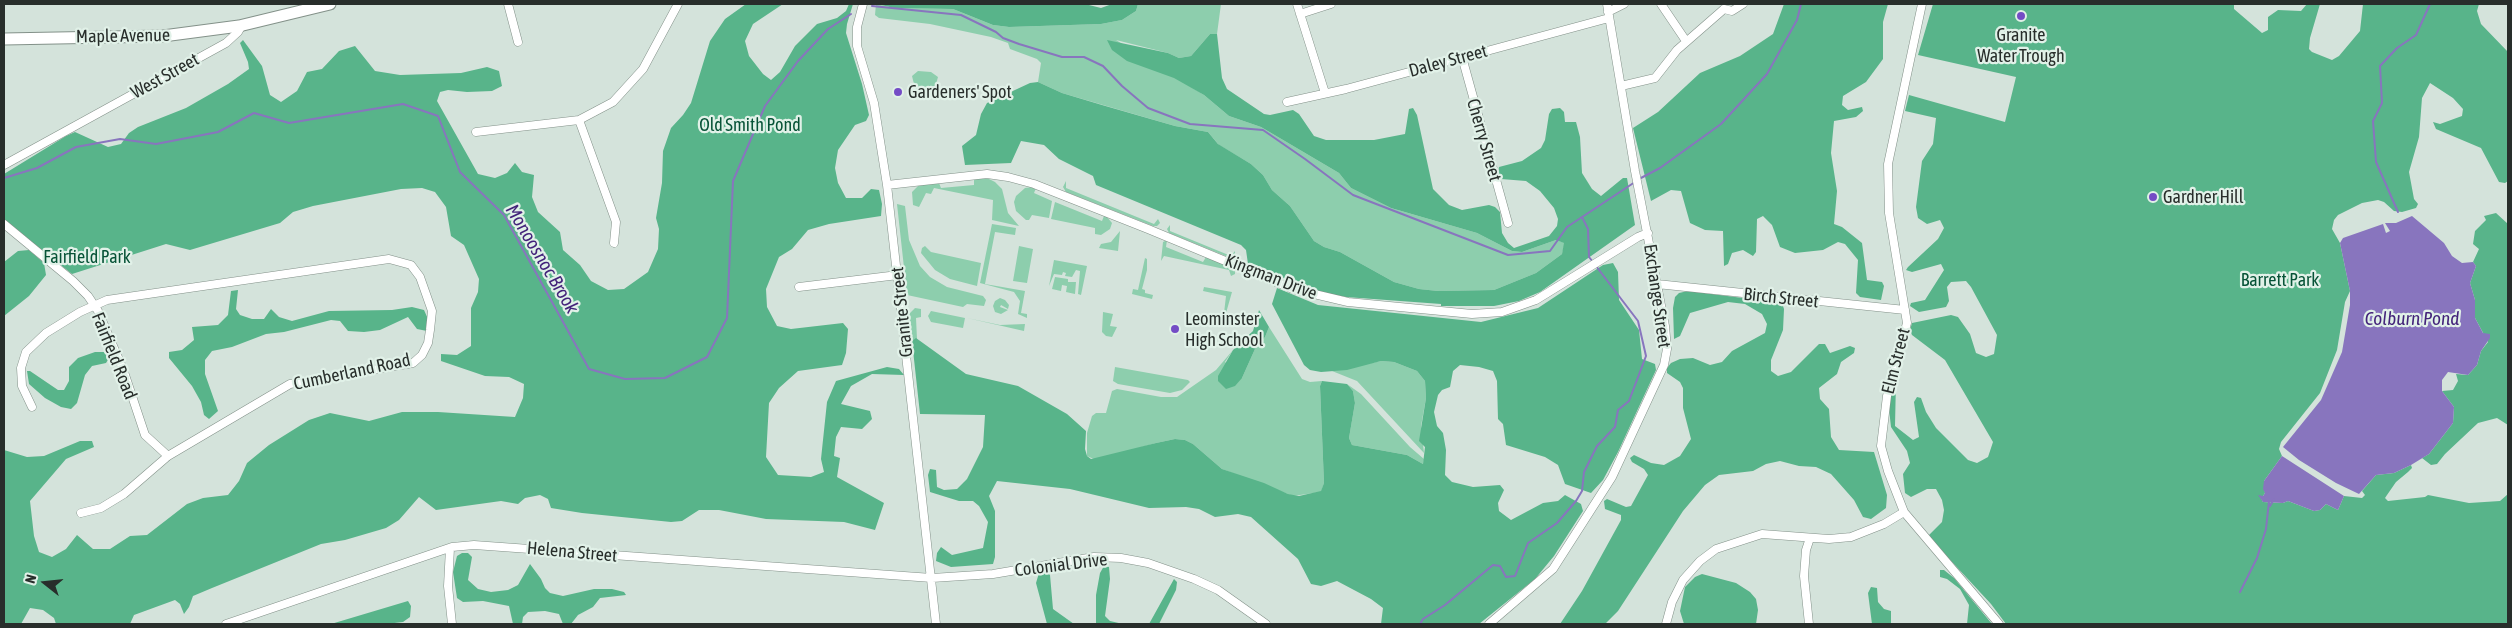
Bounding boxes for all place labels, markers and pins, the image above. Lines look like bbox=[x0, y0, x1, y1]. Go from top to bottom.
marker: Granite Water Trough bbox=[2015, 10, 2027, 22]
place label: Granite Water Trough bbox=[1977, 24, 2065, 66]
place label: Gardeners' Spot bbox=[908, 81, 1012, 103]
marker: Gardeners' Spot bbox=[892, 86, 904, 98]
place label: Gardner Hill bbox=[2163, 186, 2244, 208]
marker: Gardner Hill bbox=[2147, 191, 2159, 203]
place label: Leominster High School bbox=[1185, 308, 1263, 350]
marker: Leominster High School bbox=[1169, 323, 1181, 335]

